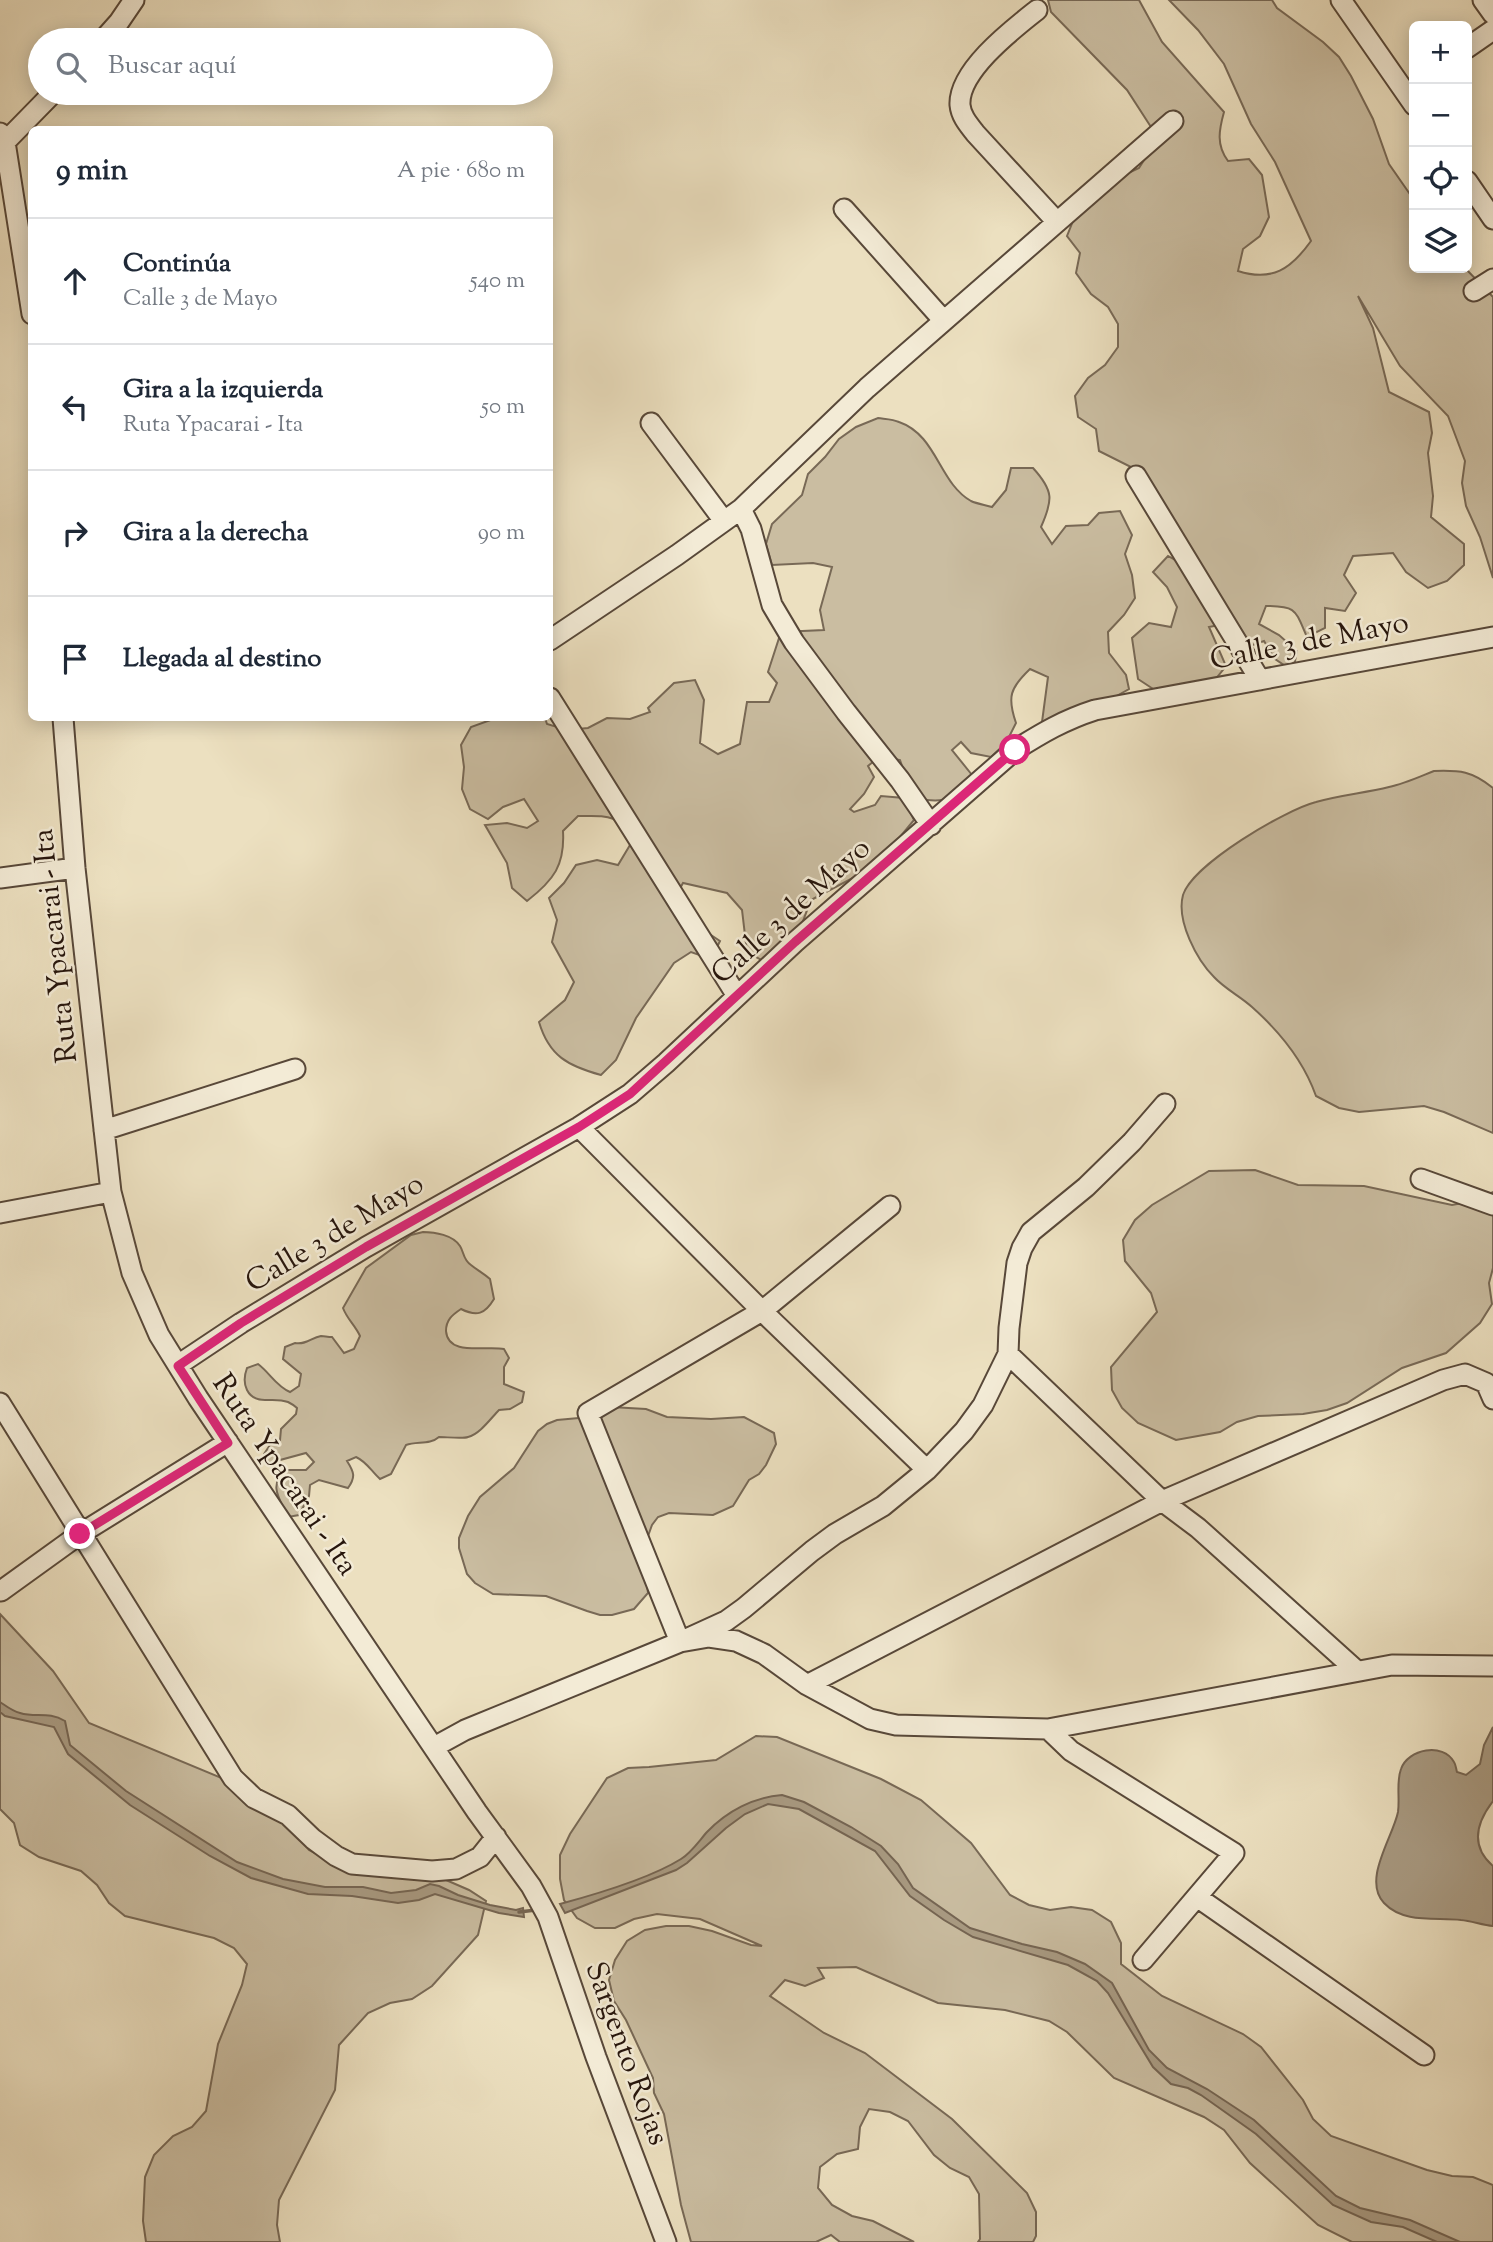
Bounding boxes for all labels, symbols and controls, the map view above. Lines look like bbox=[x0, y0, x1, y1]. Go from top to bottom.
map controls bbox=[1409, 21, 1472, 273]
button: + bbox=[1409, 21, 1472, 84]
search box bbox=[28, 28, 553, 105]
icon: search bbox=[52, 48, 90, 86]
text: Buscar aquí bbox=[108, 48, 237, 85]
button: − bbox=[1409, 84, 1472, 147]
button: locate bbox=[1409, 147, 1472, 210]
text: 9 min bbox=[56, 150, 128, 193]
text: A pie · 680 m bbox=[397, 155, 525, 188]
button: layers bbox=[1409, 210, 1472, 273]
text: Continúa bbox=[123, 246, 231, 283]
icon: ahead bbox=[56, 262, 94, 300]
text: 540 m bbox=[470, 265, 525, 298]
text: Calle 3 de Mayo bbox=[123, 283, 278, 316]
text: Gira a la izquierda bbox=[123, 372, 323, 409]
icon: left bbox=[56, 388, 94, 426]
text: 50 m bbox=[481, 391, 525, 424]
text: Ruta Ypacarai - Ita bbox=[123, 409, 303, 442]
icon: right bbox=[56, 514, 94, 552]
text: Gira a la derecha bbox=[123, 515, 308, 552]
text: 90 m bbox=[478, 517, 525, 550]
street label: Calle 3 de Mayo bbox=[1206, 602, 1413, 683]
icon: arrive bbox=[56, 640, 94, 678]
text: Llegada al destino bbox=[123, 641, 321, 678]
route start bbox=[999, 734, 1030, 765]
street label: Ruta Ypacarai - Ita bbox=[23, 826, 90, 1065]
street label: Calle 3 de Mayo bbox=[702, 828, 881, 995]
street label: Calle 3 de Mayo bbox=[238, 1164, 433, 1305]
street label: Ruta Ypacarai - Ita bbox=[200, 1366, 368, 1585]
route end bbox=[64, 1518, 95, 1549]
street label: Sargento Rojas bbox=[573, 1956, 679, 2152]

